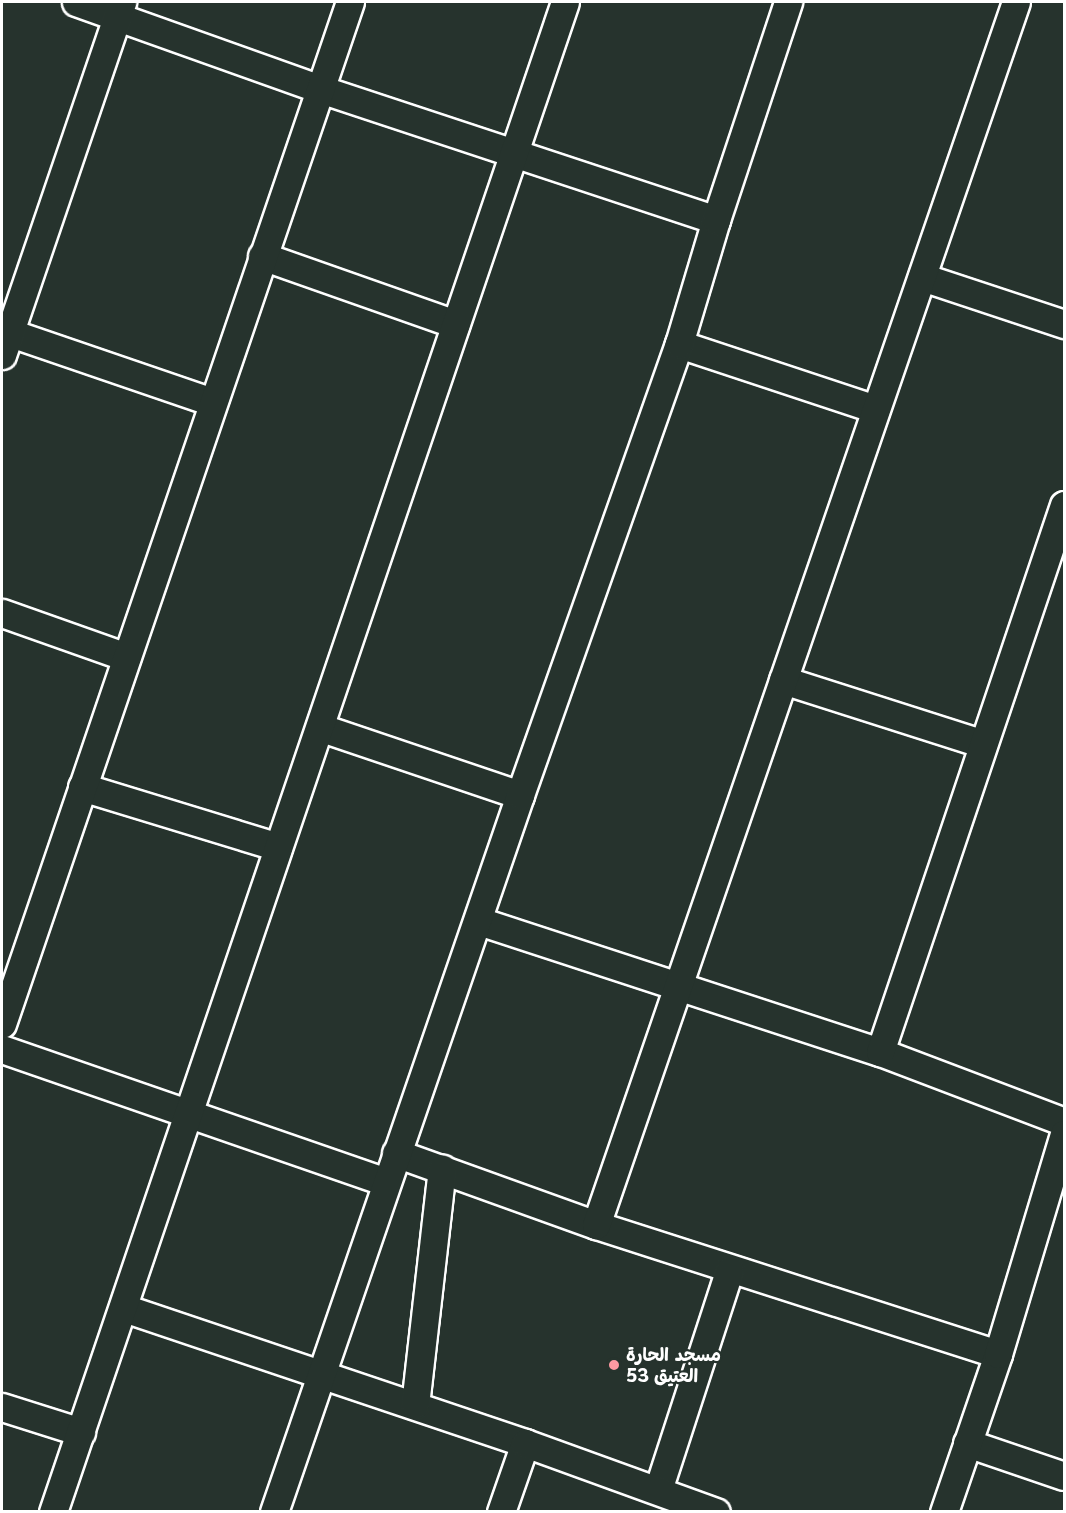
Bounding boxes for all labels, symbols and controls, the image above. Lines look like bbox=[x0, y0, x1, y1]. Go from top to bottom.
place label: مسجد الحارة 53 العتيق bbox=[626, 1344, 721, 1386]
marker: مسجد الحارة 53 العتيق bbox=[607, 1358, 621, 1372]

